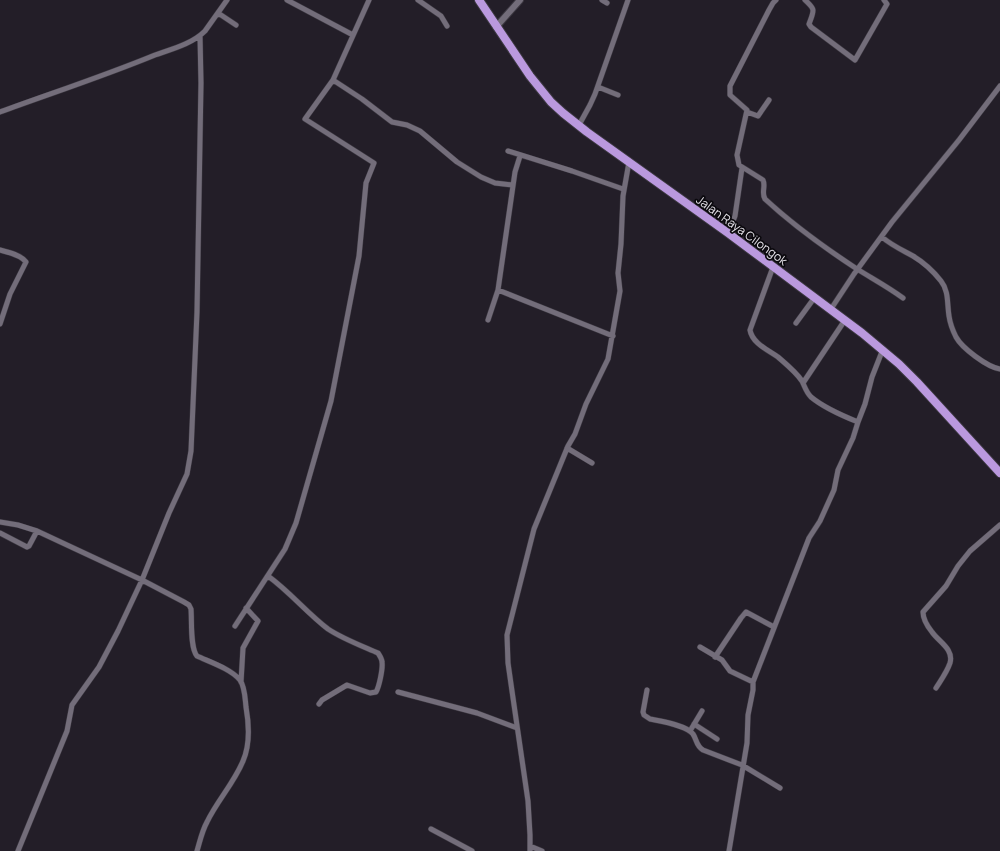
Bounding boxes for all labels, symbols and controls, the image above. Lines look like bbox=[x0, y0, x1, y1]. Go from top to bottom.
street label: Jalan Raya Cilongok bbox=[693, 191, 792, 269]

